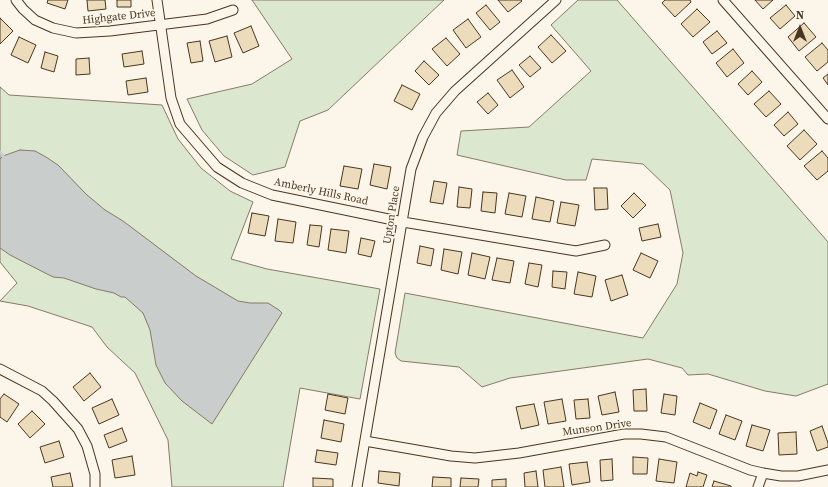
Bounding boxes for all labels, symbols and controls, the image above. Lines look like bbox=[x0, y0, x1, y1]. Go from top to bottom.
street label: Highgate Drive bbox=[82, 7, 156, 27]
north arrow bbox=[780, 8, 820, 48]
text: N bbox=[796, 8, 804, 23]
street label: Amberly Hills Road bbox=[273, 176, 369, 208]
street label: Upton Place bbox=[381, 185, 403, 245]
street label: Munson Drive bbox=[562, 417, 632, 439]

